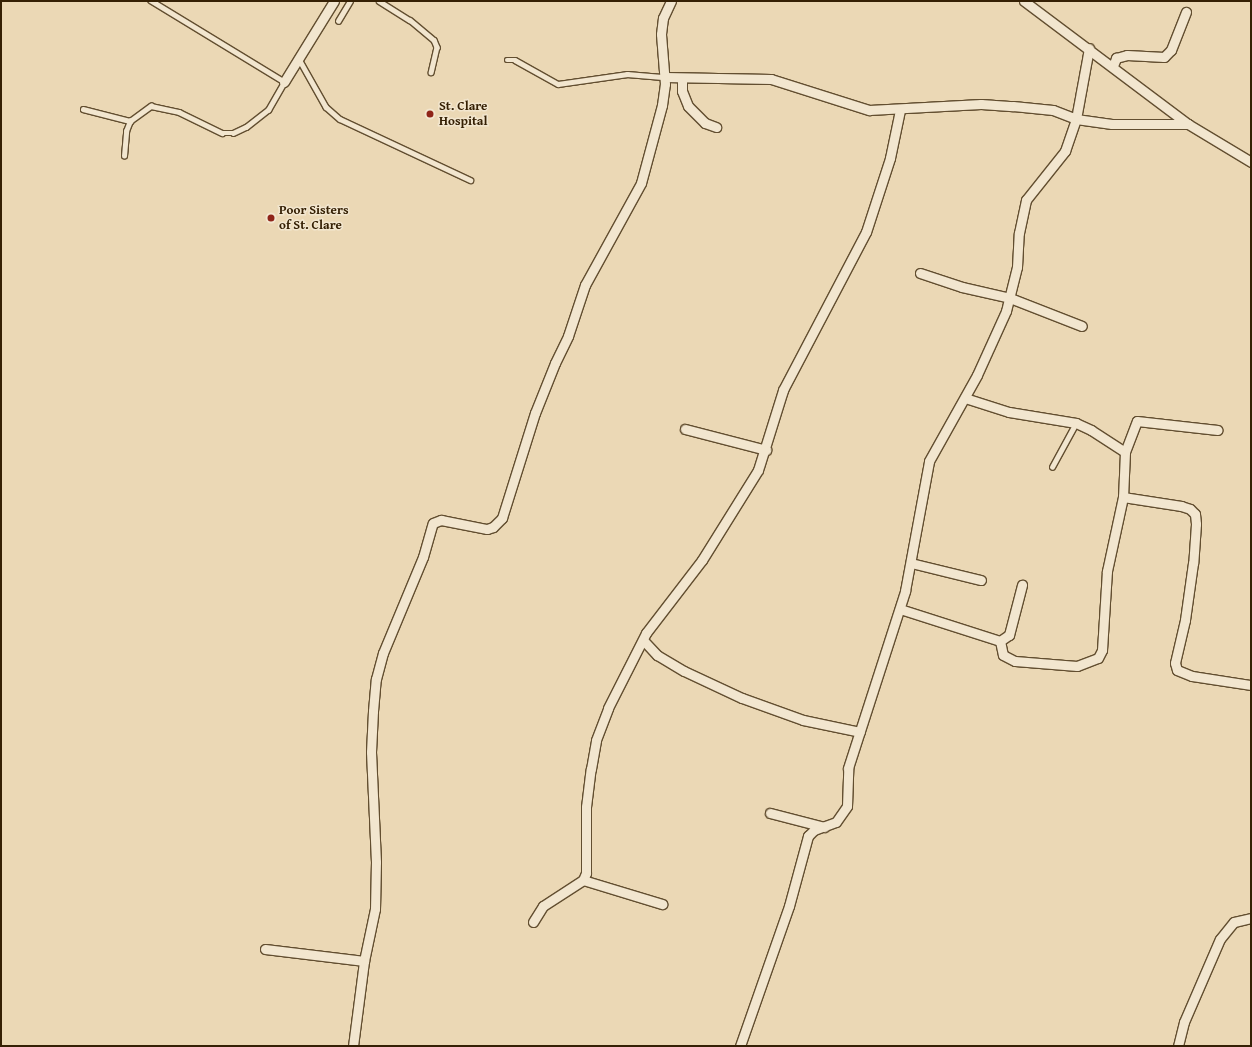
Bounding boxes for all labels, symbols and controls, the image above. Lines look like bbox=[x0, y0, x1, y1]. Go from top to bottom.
place label: St. Clare Hospital bbox=[439, 99, 488, 130]
marker: St. Clare Hospital bbox=[424, 108, 436, 120]
place label: Poor Sisters of St. Clare bbox=[279, 203, 349, 234]
marker: Poor Sisters of St. Clare bbox=[266, 213, 276, 223]

